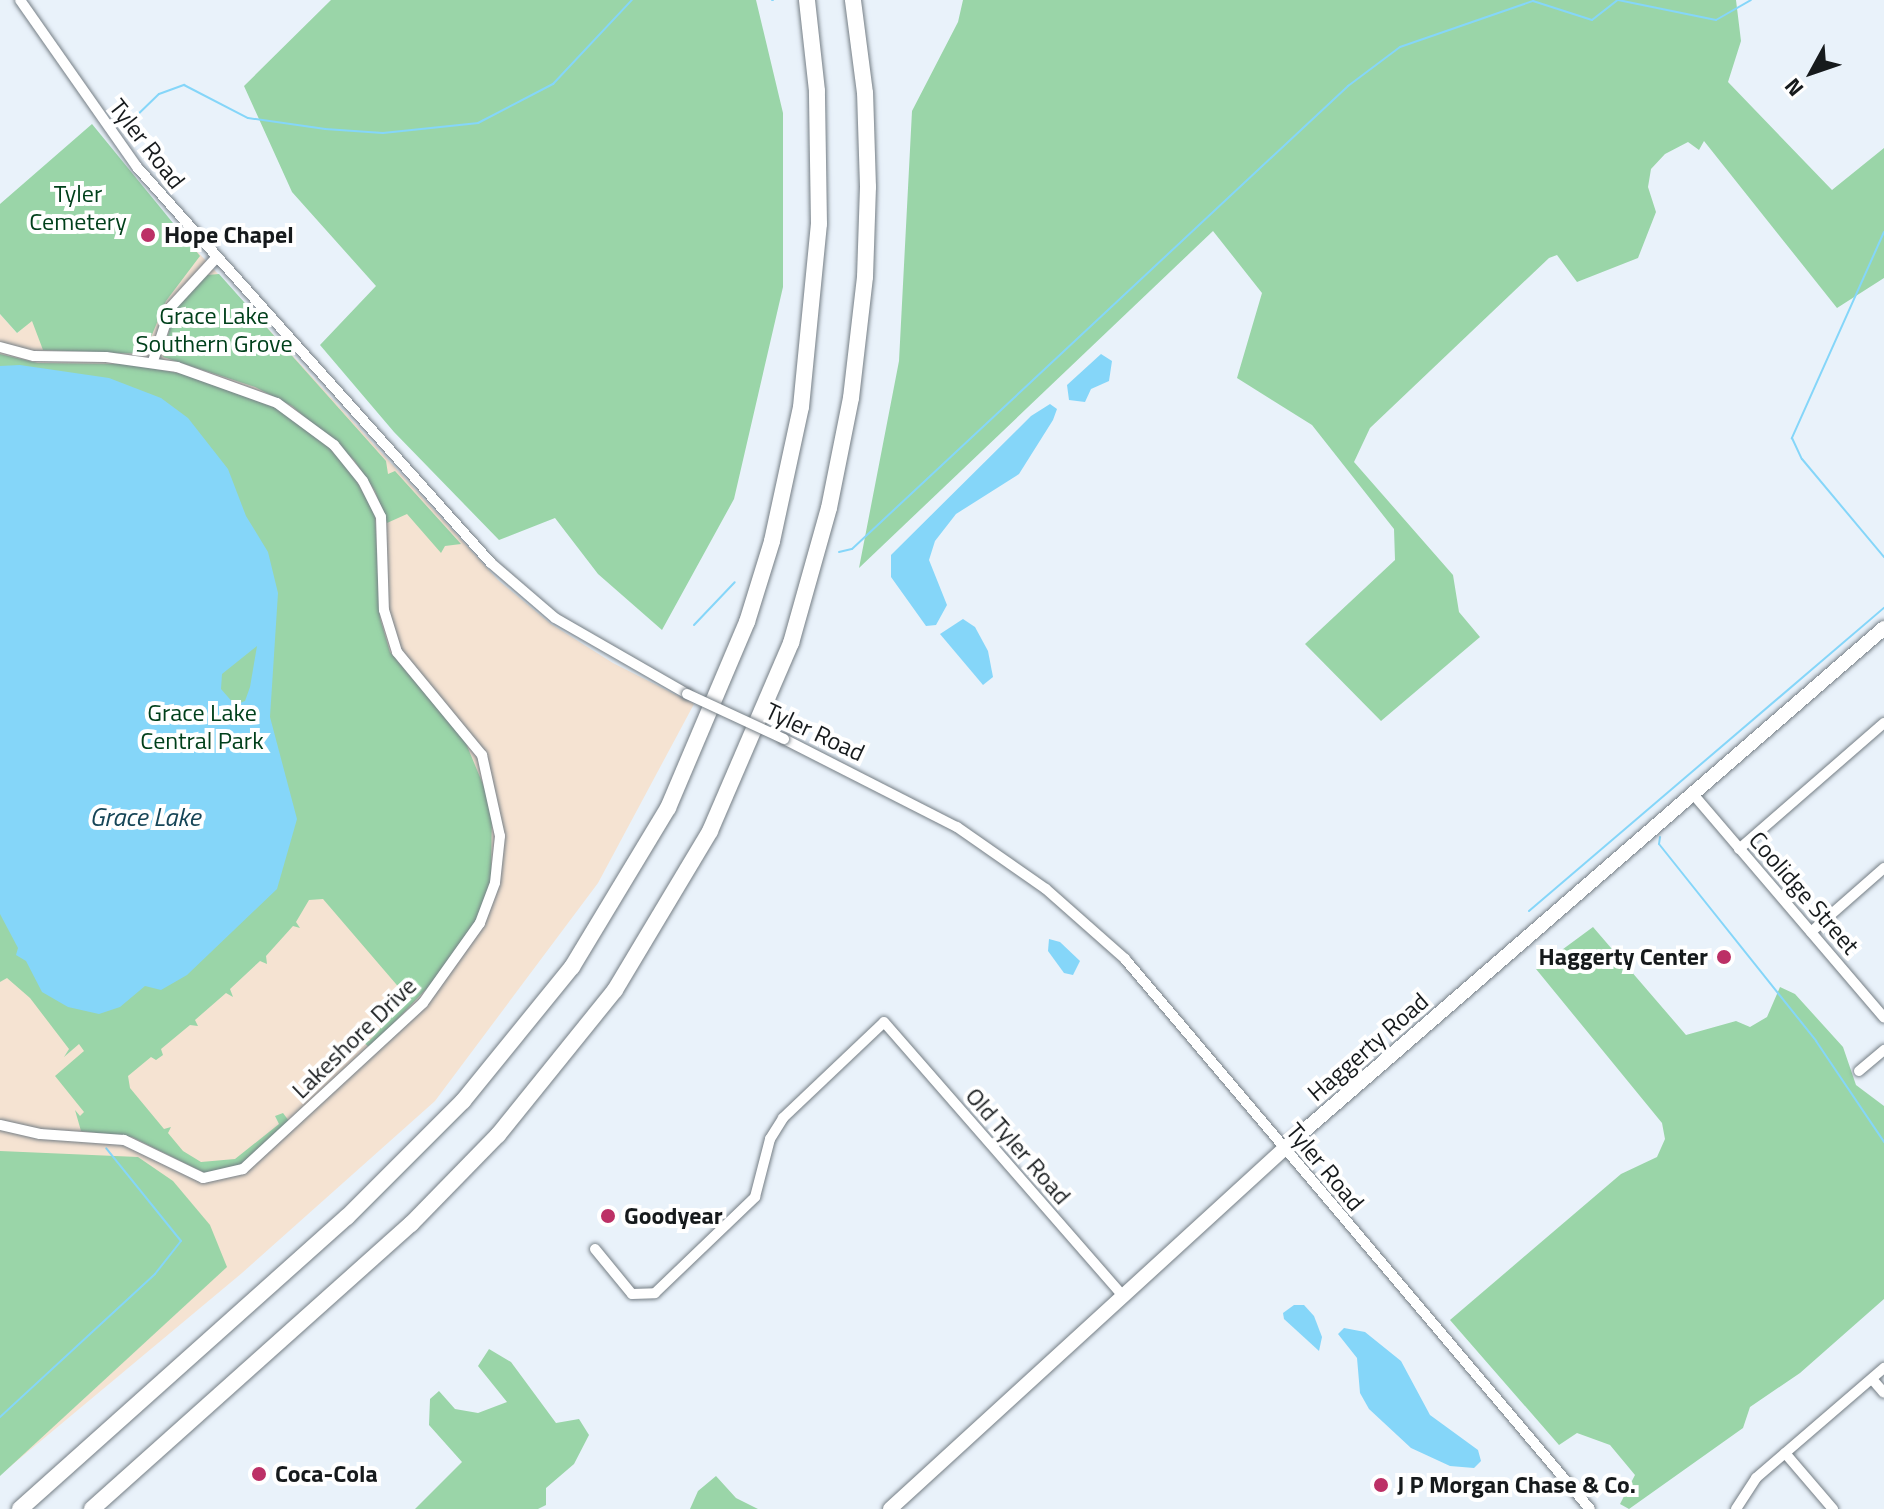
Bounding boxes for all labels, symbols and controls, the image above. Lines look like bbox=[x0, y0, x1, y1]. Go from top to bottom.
north arrow bbox=[1772, 32, 1852, 112]
text: N bbox=[1776, 71, 1812, 104]
street label: Tyler Road bbox=[103, 93, 191, 195]
park label: Tyler Cemetery bbox=[29, 180, 127, 236]
place label: Hope Chapel bbox=[164, 221, 294, 249]
marker: Hope Chapel bbox=[139, 226, 157, 244]
park label: Grace Lake Southern Grove bbox=[135, 302, 293, 358]
street label: Tyler Road bbox=[761, 697, 869, 767]
park label: Grace Lake Central Park bbox=[140, 699, 264, 755]
water label: Grace Lake bbox=[89, 801, 201, 833]
street label: Coolidge Street bbox=[1743, 826, 1865, 960]
place label: Haggerty Center bbox=[1538, 943, 1708, 971]
marker: Haggerty Center bbox=[1715, 948, 1733, 966]
street label: Lakeshore Drive bbox=[286, 972, 422, 1104]
street label: Haggerty Road bbox=[1302, 987, 1434, 1107]
street label: Old Tyler Road bbox=[960, 1082, 1076, 1210]
street label: Tyler Road bbox=[1280, 1117, 1370, 1217]
place label: Goodyear bbox=[624, 1202, 723, 1230]
marker: Goodyear bbox=[599, 1207, 617, 1225]
place label: Coca-Cola bbox=[275, 1460, 378, 1488]
marker: Coca-Cola bbox=[250, 1465, 268, 1483]
place label: J P Morgan Chase & Co. bbox=[1397, 1471, 1636, 1499]
marker: J P Morgan Chase & Co. bbox=[1372, 1476, 1390, 1494]

